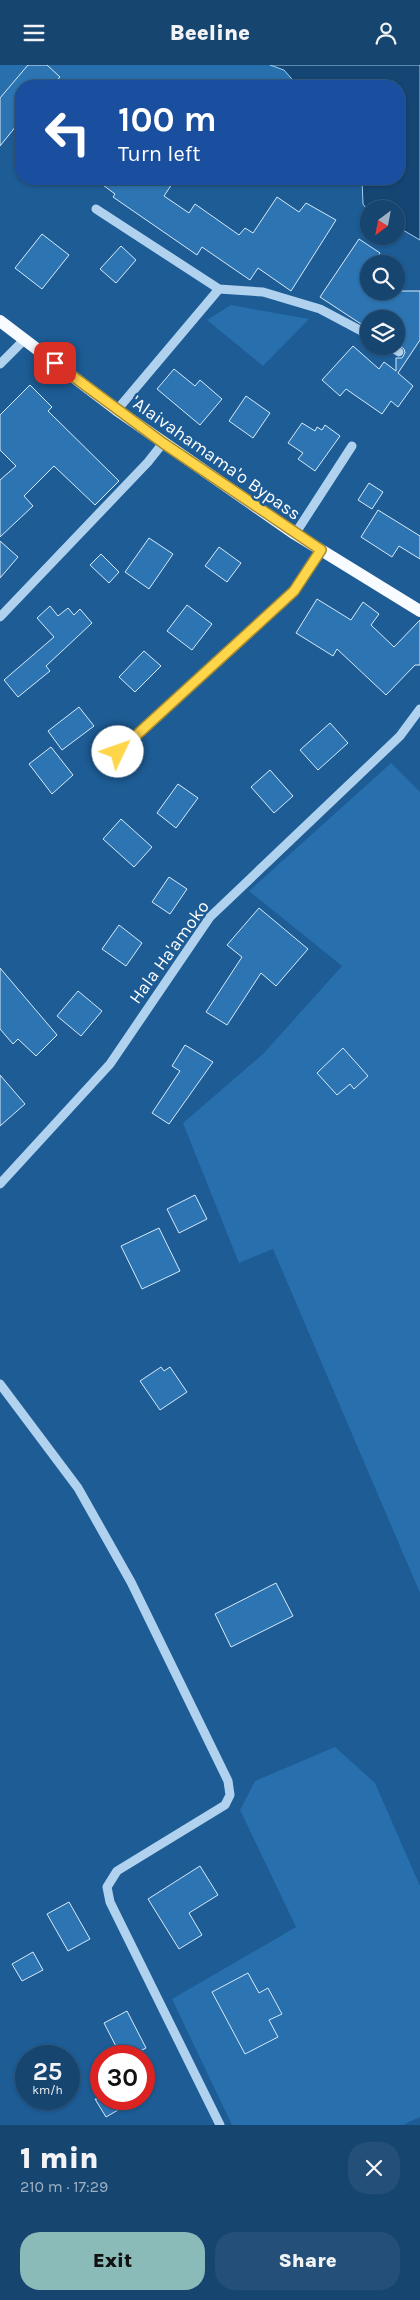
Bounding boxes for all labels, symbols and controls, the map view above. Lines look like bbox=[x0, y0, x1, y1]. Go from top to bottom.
icon: menu bbox=[20, 19, 48, 47]
icon: person bbox=[372, 19, 400, 47]
text: Beeline bbox=[170, 20, 250, 46]
text: 100 m bbox=[118, 99, 217, 140]
icon: left bbox=[35, 100, 100, 165]
text: Turn left bbox=[118, 141, 201, 167]
north arrow bbox=[360, 200, 405, 245]
map controls bbox=[360, 200, 405, 355]
button: search bbox=[360, 255, 405, 300]
button: layers bbox=[360, 310, 405, 355]
pin bbox=[34, 342, 76, 384]
icon: arrive bbox=[41, 349, 69, 377]
street label: 'Alaivahamama'o Bypass bbox=[127, 391, 305, 525]
position arrow bbox=[91, 725, 143, 777]
street label: Hala Ha'amoko bbox=[124, 896, 214, 1008]
speed limit sign: 30 bbox=[90, 2045, 155, 2110]
text: 25 bbox=[33, 2057, 62, 2086]
text: km/h bbox=[32, 2083, 63, 2097]
text: 1 min bbox=[20, 2140, 99, 2176]
button: close bbox=[348, 2142, 400, 2194]
text: 210 m · 17:29 bbox=[20, 2177, 108, 2196]
button: Exit bbox=[20, 2232, 205, 2290]
button: Share bbox=[215, 2232, 400, 2290]

